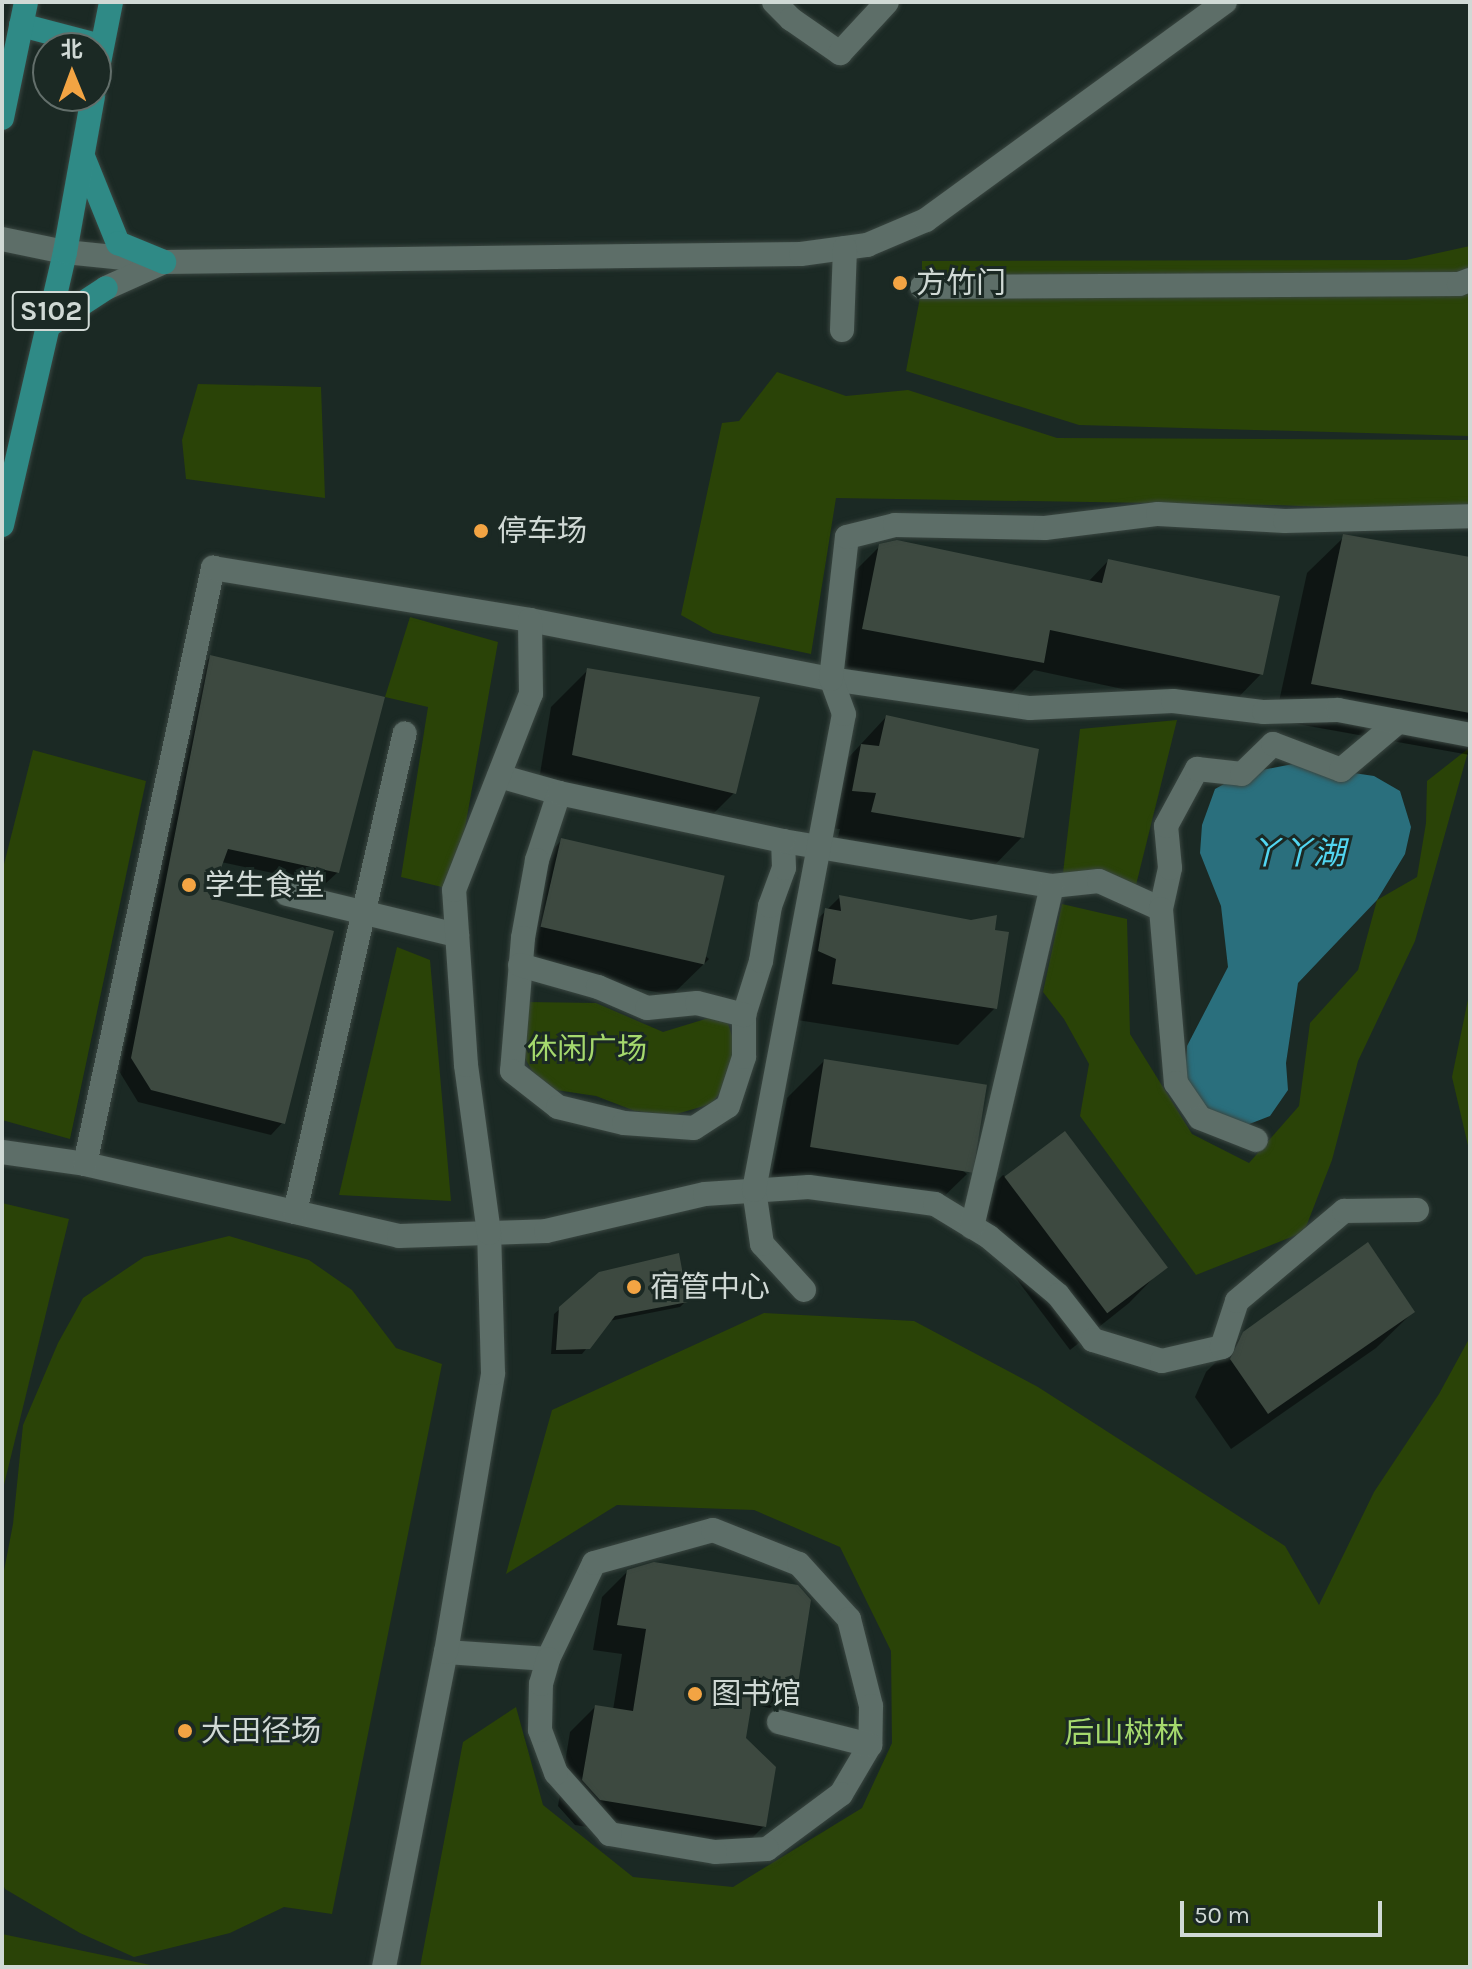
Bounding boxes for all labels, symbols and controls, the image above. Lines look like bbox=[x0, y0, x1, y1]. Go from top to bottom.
north arrow bbox=[32, 32, 112, 112]
text: 北 bbox=[60, 37, 83, 63]
place label: 方竹门 bbox=[916, 265, 1006, 301]
marker: 方竹门 bbox=[891, 274, 909, 292]
road number: S102 bbox=[11, 287, 91, 335]
place label: 停车场 bbox=[497, 513, 587, 549]
marker: 停车场 bbox=[472, 522, 490, 540]
water label: 丫丫湖 bbox=[1249, 835, 1345, 873]
place label: 学生食堂 bbox=[205, 867, 325, 903]
marker: 学生食堂 bbox=[180, 876, 198, 894]
park label: 休闲广场 bbox=[527, 1031, 647, 1067]
place label: 宿管中心 bbox=[650, 1269, 770, 1305]
marker: 宿管中心 bbox=[625, 1278, 643, 1296]
place label: 图书馆 bbox=[711, 1676, 801, 1712]
marker: 图书馆 bbox=[686, 1685, 704, 1703]
place label: 大田径场 bbox=[201, 1713, 321, 1749]
park label: 后山树林 bbox=[1064, 1715, 1184, 1751]
marker: 大田径场 bbox=[176, 1722, 194, 1740]
scale bar bbox=[1184, 1885, 1386, 1935]
text: 50 m bbox=[1194, 1901, 1250, 1929]

